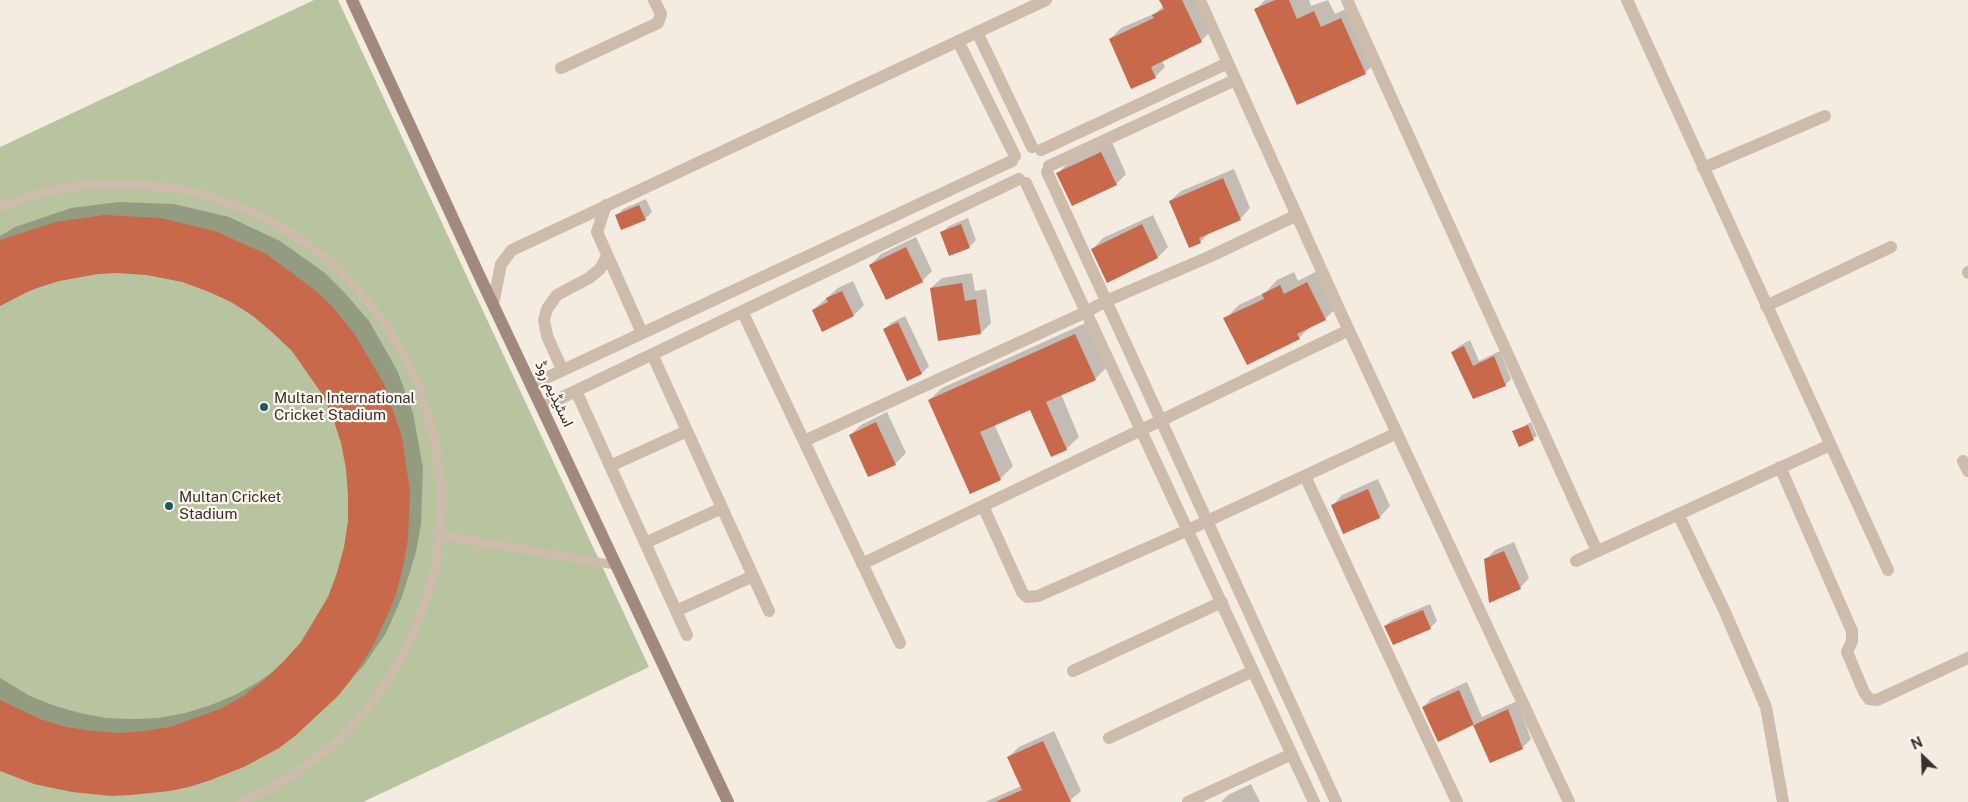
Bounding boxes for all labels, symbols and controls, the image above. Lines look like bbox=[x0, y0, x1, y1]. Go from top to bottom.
street label: اسٹیڈیم روڈ bbox=[531, 358, 577, 430]
place label: Multan International Cricket Stadium bbox=[274, 389, 415, 424]
marker: Multan International Cricket Stadium bbox=[258, 401, 270, 413]
place label: Multan Cricket Stadium bbox=[179, 488, 281, 523]
marker: Multan Cricket Stadium bbox=[163, 500, 175, 512]
north arrow bbox=[1898, 732, 1948, 782]
text: N bbox=[1909, 734, 1925, 753]

